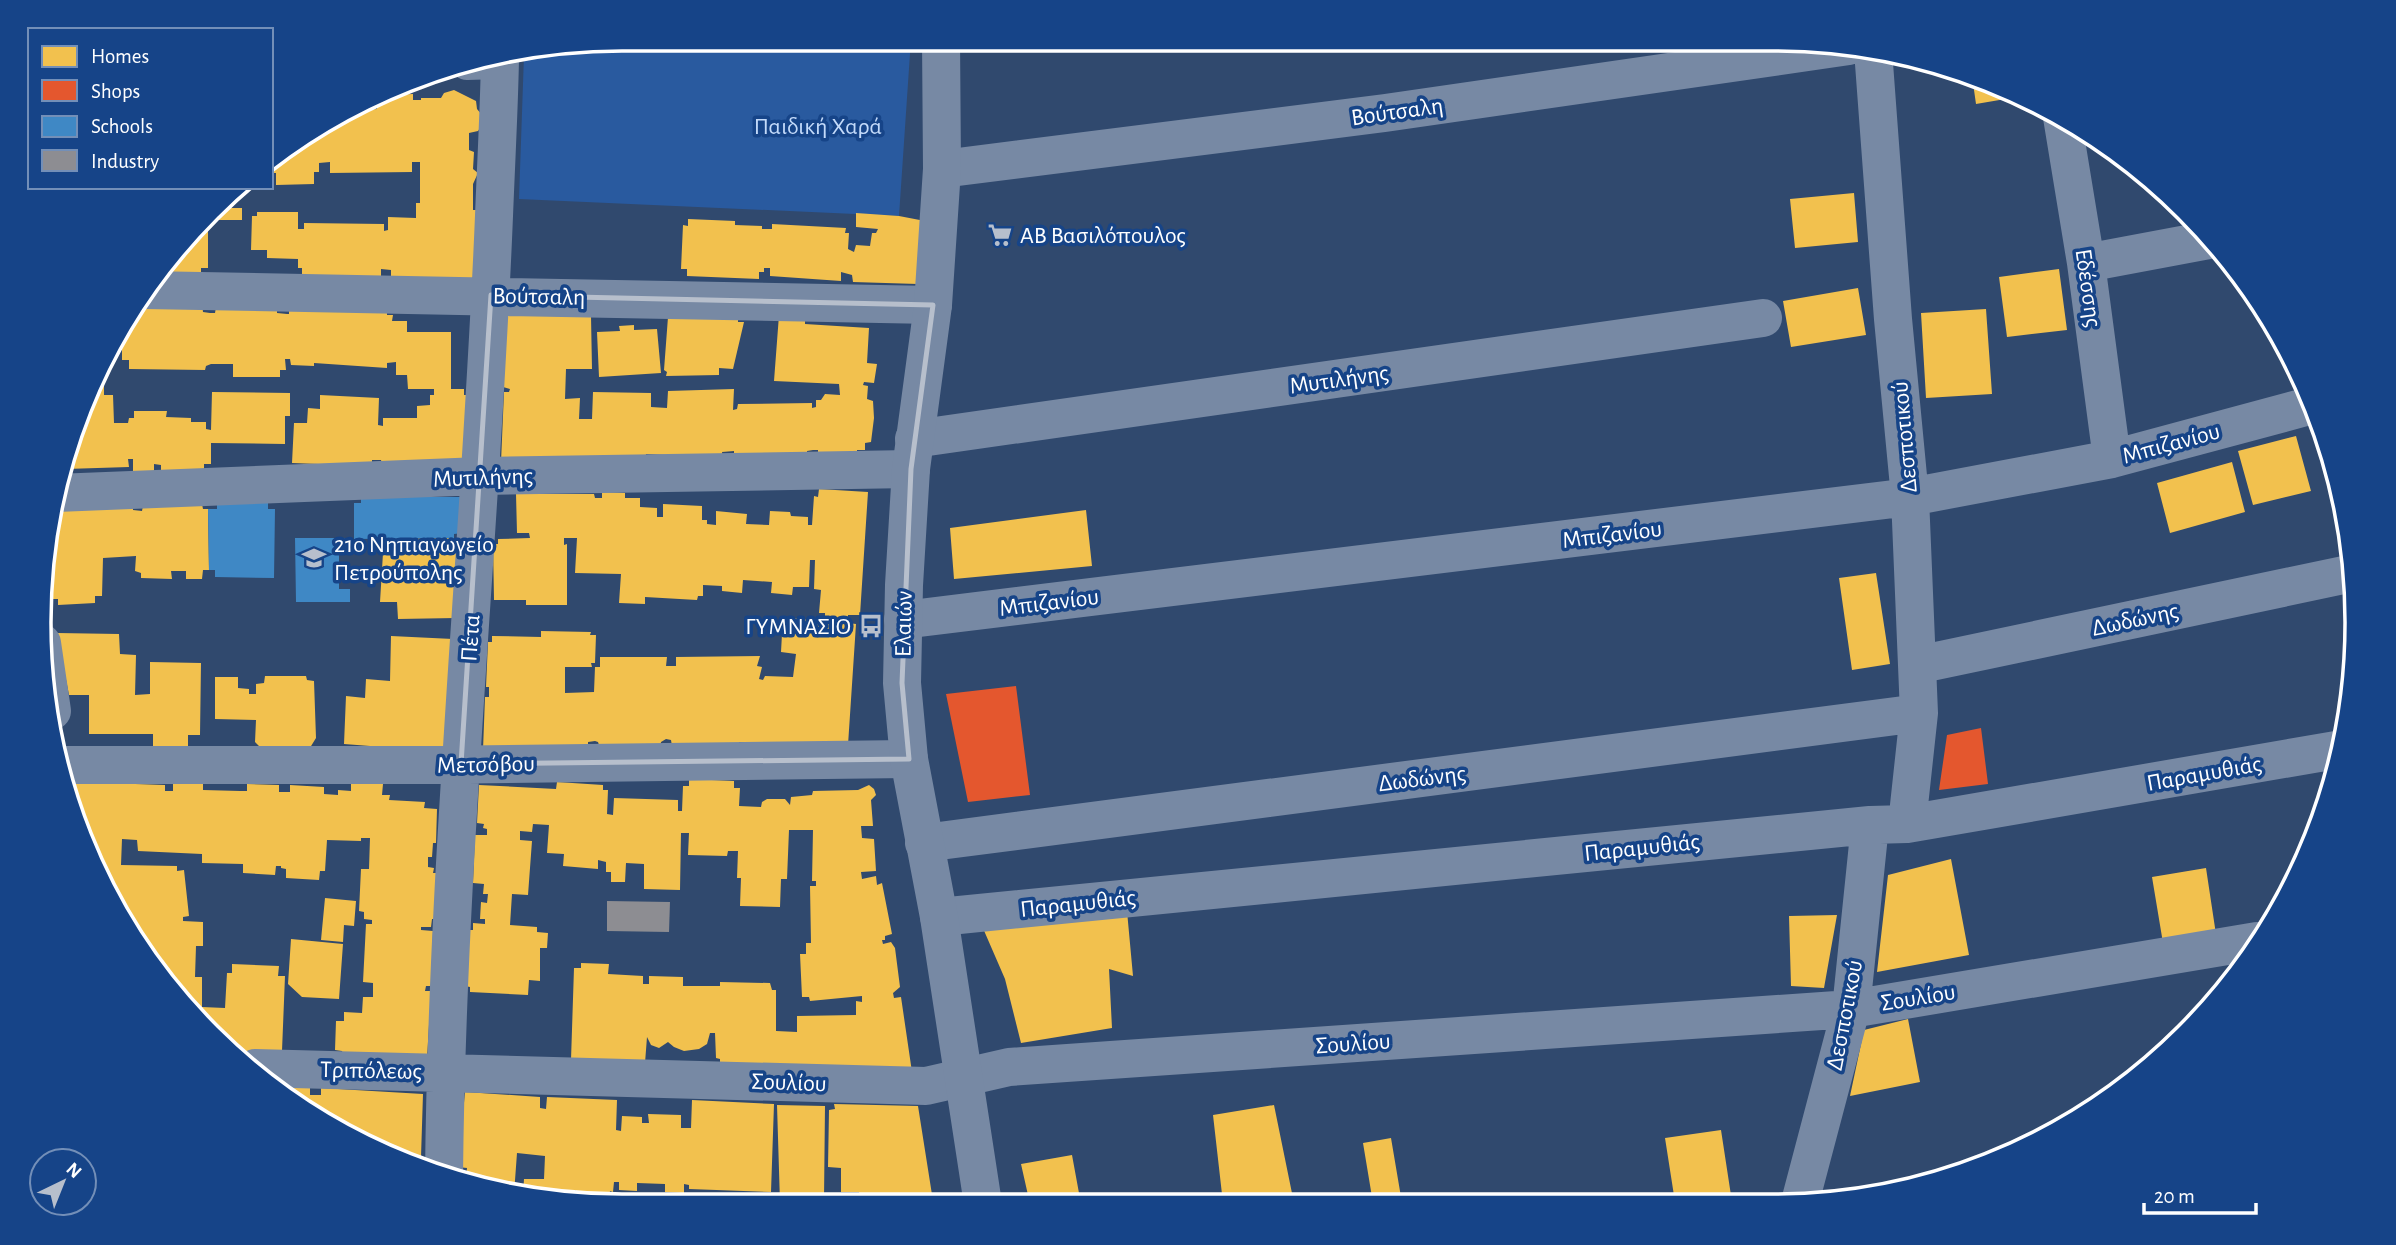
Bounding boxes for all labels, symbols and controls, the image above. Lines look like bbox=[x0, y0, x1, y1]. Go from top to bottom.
legend bbox=[28, 28, 273, 189]
text: Homes bbox=[91, 46, 149, 67]
text: Shops bbox=[91, 81, 140, 102]
street label: Βούτσαλη bbox=[1349, 94, 1445, 130]
park label: Παιδική Χαρά bbox=[754, 115, 882, 139]
text: Schools bbox=[91, 116, 153, 137]
text: Industry bbox=[91, 151, 159, 172]
supermarket icon: ΑΒ Βασιλόπουλος bbox=[986, 221, 1014, 249]
place label: ΑΒ Βασιλόπουλος bbox=[1020, 224, 1186, 248]
street label: Εδέσσης bbox=[2071, 247, 2105, 329]
street label: Βούτσαλη bbox=[492, 284, 586, 310]
street label: Μυτιλήνης bbox=[1288, 361, 1390, 399]
street label: Δεσποτικού bbox=[1888, 380, 1922, 494]
street label: Μπιζανίου bbox=[2120, 419, 2223, 469]
street label: Μυτιλήνης bbox=[433, 464, 533, 492]
street label: Μπιζανίου bbox=[1561, 517, 1663, 553]
place label: 21ο Νηπιαγωγείο Πετρούπολης bbox=[334, 533, 494, 585]
school or university icon: 21ο Νηπιαγωγείο Πετρούπολης bbox=[300, 544, 328, 572]
street label: Μπιζανίου bbox=[998, 585, 1100, 621]
street label: Ελαιών bbox=[891, 591, 917, 657]
street label: Δωδώνης bbox=[2090, 599, 2181, 641]
bus stop icon: ΓΥΜΝΑΣΙΟ bbox=[857, 612, 885, 640]
street label: Πέτα bbox=[457, 614, 485, 662]
place label: ΓΥΜΝΑΣΙΟ bbox=[745, 615, 851, 639]
street label: Μετσόβου bbox=[437, 752, 535, 778]
street label: Παραμυθιάς bbox=[2145, 752, 2263, 796]
street label: Δωδώνης bbox=[1377, 762, 1467, 796]
street label: Παραμυθιάς bbox=[1583, 830, 1701, 866]
street label: Παραμυθιάς bbox=[1019, 886, 1137, 922]
street label: Δεσποτικού bbox=[1823, 958, 1867, 1072]
street label: Σουλίου bbox=[1879, 980, 1957, 1016]
street label: Σουλίου bbox=[1315, 1029, 1391, 1059]
street label: Τριπόλεως bbox=[320, 1058, 422, 1084]
street label: Σουλίου bbox=[751, 1070, 827, 1096]
north arrow bbox=[28, 1147, 98, 1217]
text: N bbox=[62, 1159, 85, 1182]
scale bar bbox=[2144, 1172, 2256, 1216]
text: 20 m bbox=[2154, 1186, 2195, 1207]

